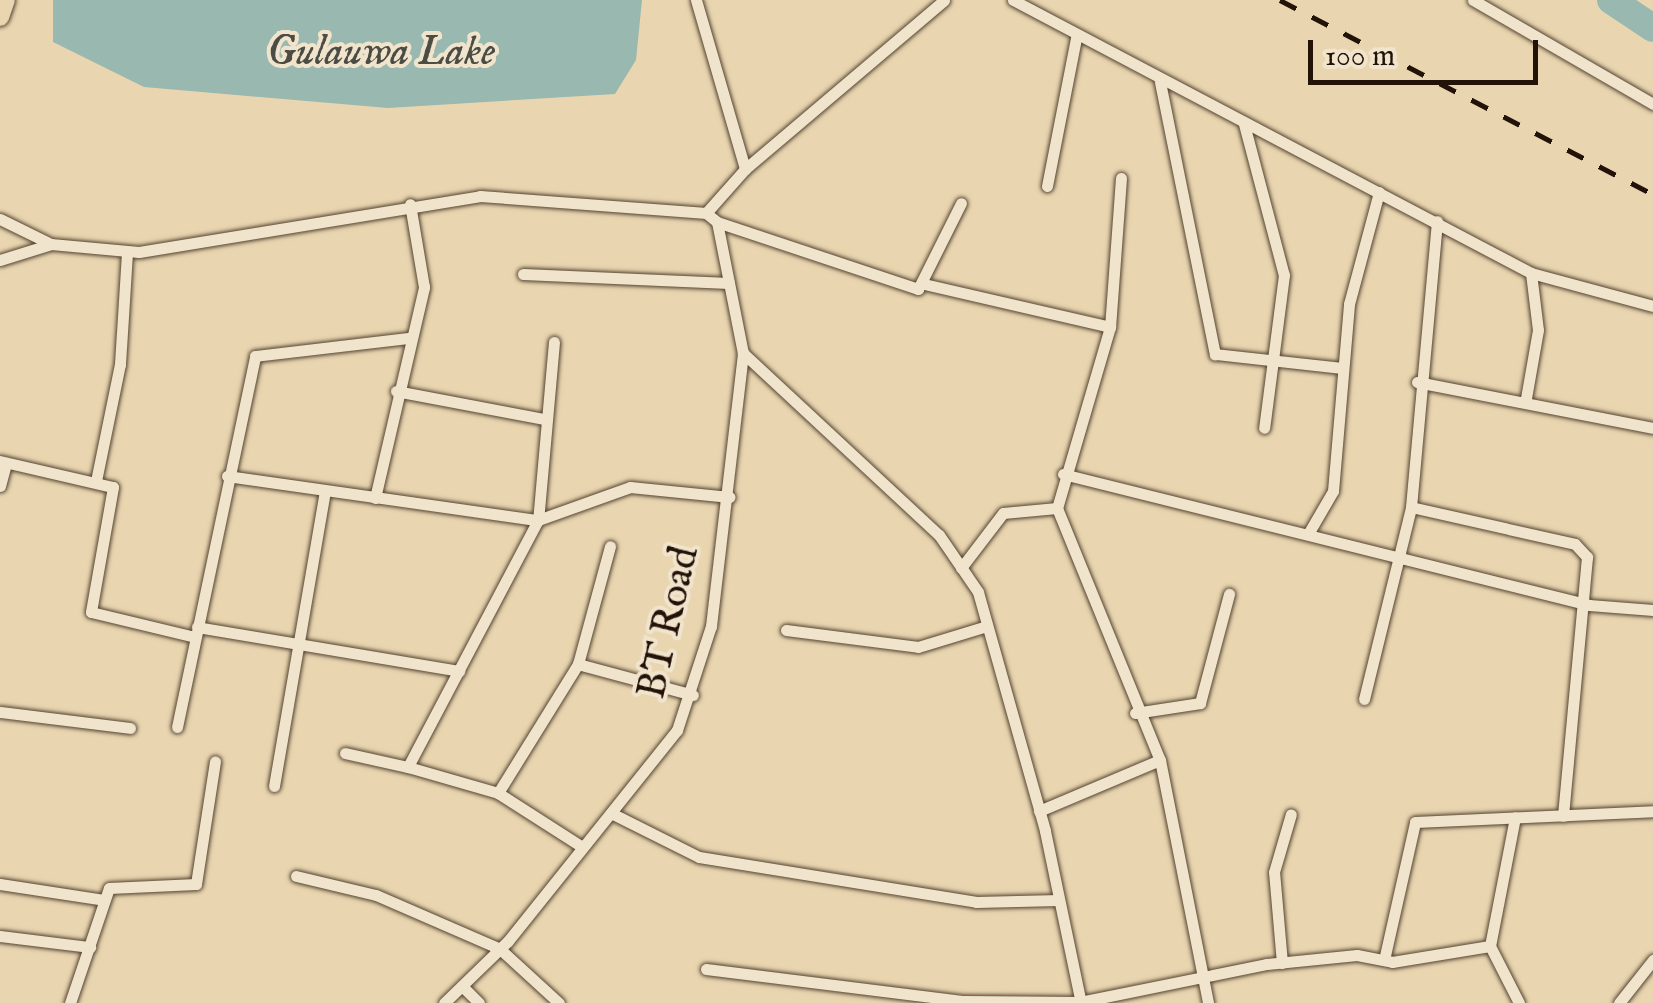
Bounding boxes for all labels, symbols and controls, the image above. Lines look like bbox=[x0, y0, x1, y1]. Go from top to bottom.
scale bar bbox=[1313, 20, 1543, 82]
water label: Gulauwa Lake bbox=[267, 28, 495, 78]
text: 100 m bbox=[1325, 38, 1395, 76]
street label: BT Road bbox=[629, 542, 711, 704]

